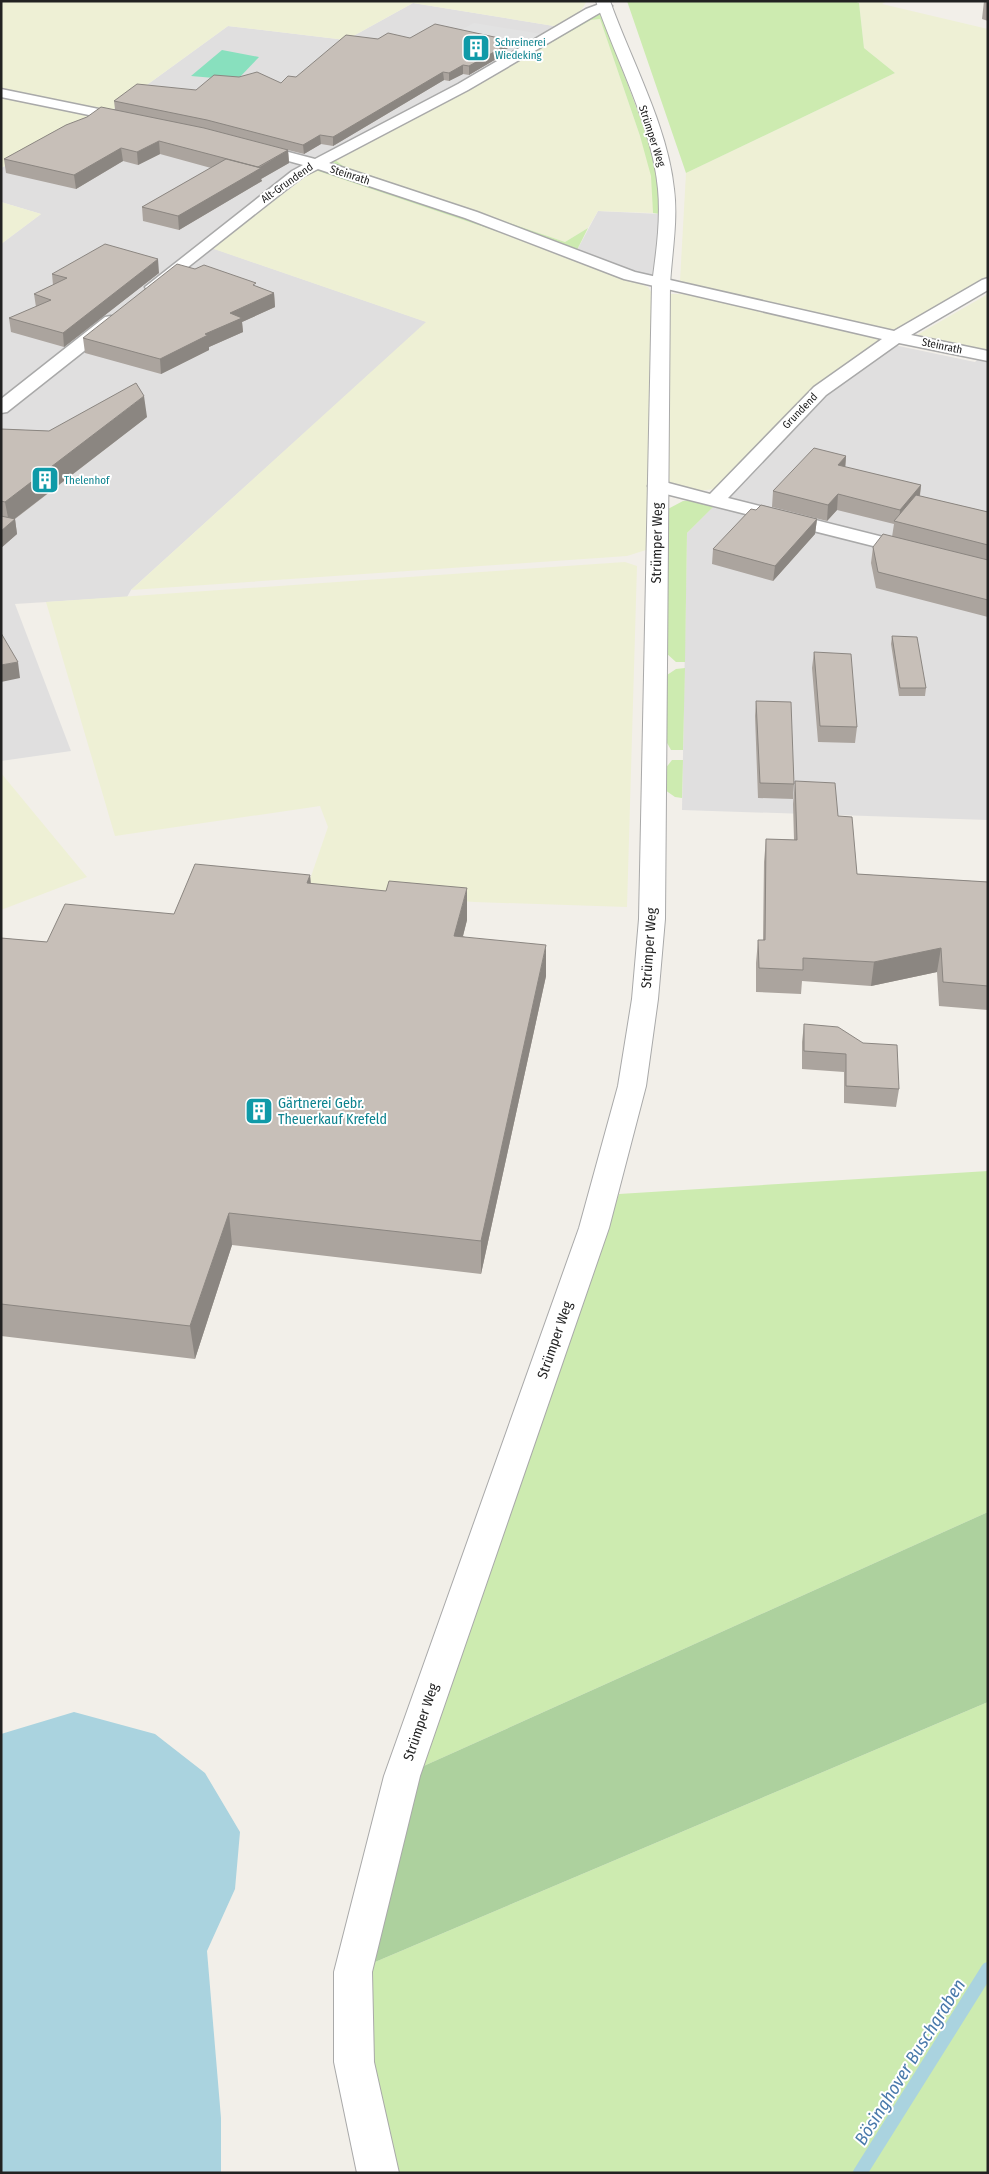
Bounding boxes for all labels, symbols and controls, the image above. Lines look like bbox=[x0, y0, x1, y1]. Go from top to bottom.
building icon: Schreinerei Wiedeking bbox=[461, 33, 491, 63]
place label: Schreinerei Wiedeking bbox=[495, 36, 546, 62]
street label: Strümper Weg bbox=[636, 104, 668, 169]
street label: Alt-Grundend bbox=[258, 160, 316, 206]
street label: Steinrath bbox=[328, 162, 372, 188]
street label: Steinrath bbox=[921, 335, 963, 357]
street label: Grundend bbox=[780, 390, 820, 432]
building icon: Thelenhof bbox=[30, 465, 60, 495]
place label: Thelenhof bbox=[64, 474, 110, 487]
street label: Strümper Weg bbox=[648, 502, 666, 584]
street label: Strümper Weg bbox=[638, 907, 660, 989]
place label: Gärtnerei Gebr. Theuerkauf Krefeld bbox=[278, 1095, 387, 1128]
building icon: Gärtnerei Gebr. Theuerkauf Krefeld bbox=[244, 1096, 274, 1126]
street label: Strümper Weg bbox=[534, 1299, 576, 1381]
street label: Strümper Weg bbox=[400, 1681, 442, 1763]
water label: Bösinghover Buschgraben bbox=[850, 1975, 970, 2149]

